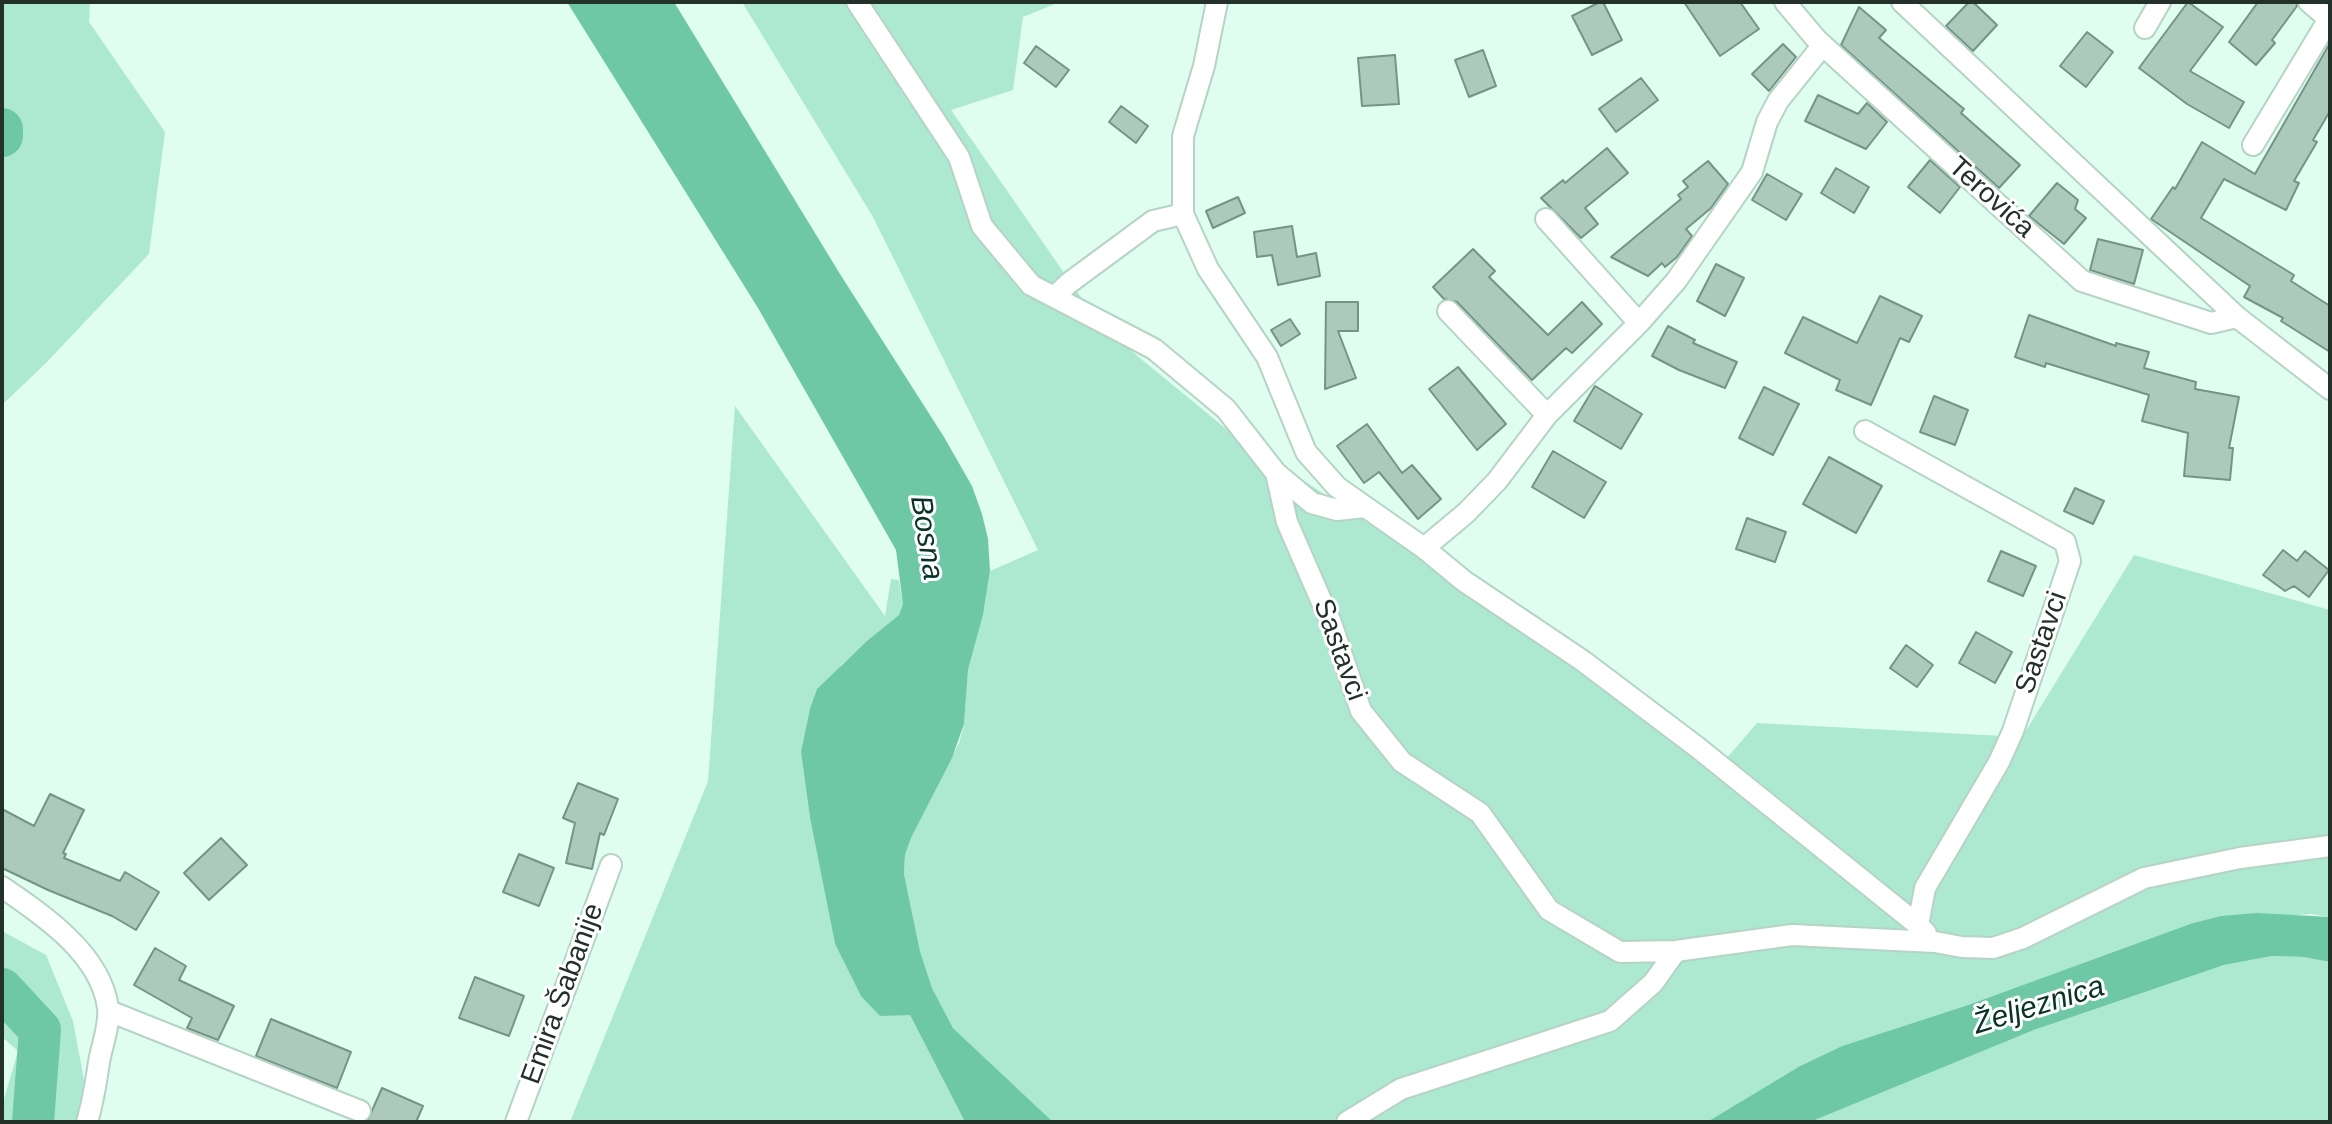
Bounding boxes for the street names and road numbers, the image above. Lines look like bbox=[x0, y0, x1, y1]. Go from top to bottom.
street label: Terovića bbox=[1941, 151, 2041, 245]
street label: Sastavci bbox=[2009, 588, 2075, 698]
street label: Sastavci bbox=[1305, 595, 1373, 705]
street label: Emira Šabanije bbox=[515, 899, 611, 1089]

